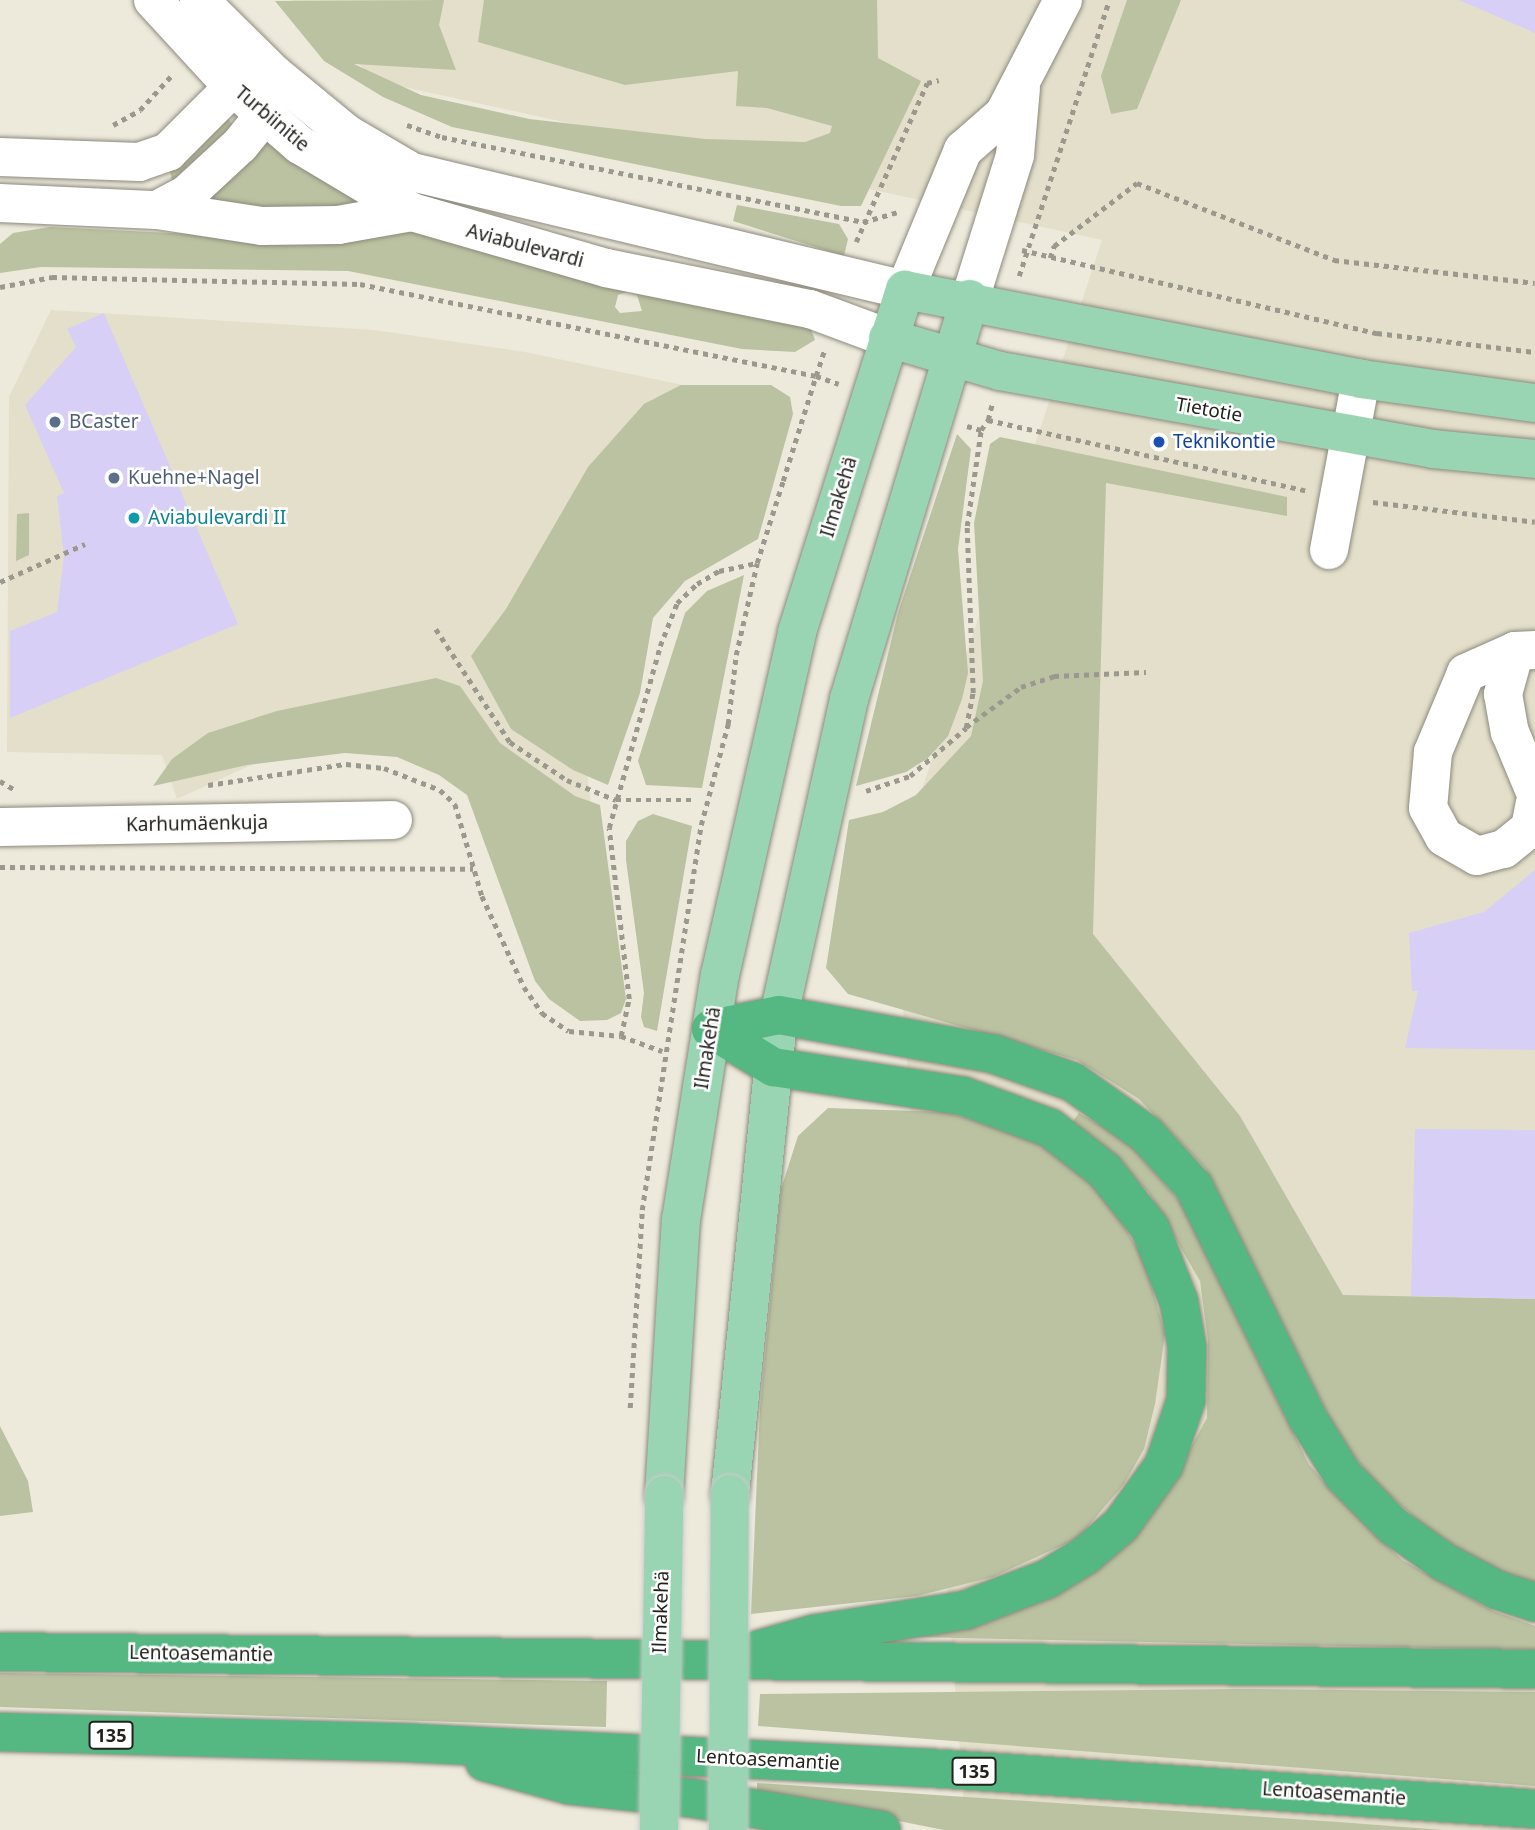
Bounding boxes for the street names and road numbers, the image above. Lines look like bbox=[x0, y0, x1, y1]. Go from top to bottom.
street label: Turbiinitie bbox=[230, 81, 314, 157]
street label: Aviabulevardi bbox=[464, 219, 586, 273]
street label: Tietotie bbox=[1174, 393, 1244, 427]
street label: Ilmakehä bbox=[816, 454, 862, 540]
street label: Karhumäenkuja bbox=[126, 811, 268, 837]
street label: Ilmakehä bbox=[690, 1005, 726, 1091]
street label: Ilmakehä bbox=[648, 1570, 674, 1654]
street label: Lentoasemantie bbox=[129, 1641, 273, 1667]
road number: 135 bbox=[88, 1720, 134, 1750]
street label: Lentoasemantie bbox=[696, 1745, 840, 1775]
road number: 135 bbox=[951, 1756, 997, 1786]
street label: Lentoasemantie bbox=[1261, 1778, 1407, 1810]

